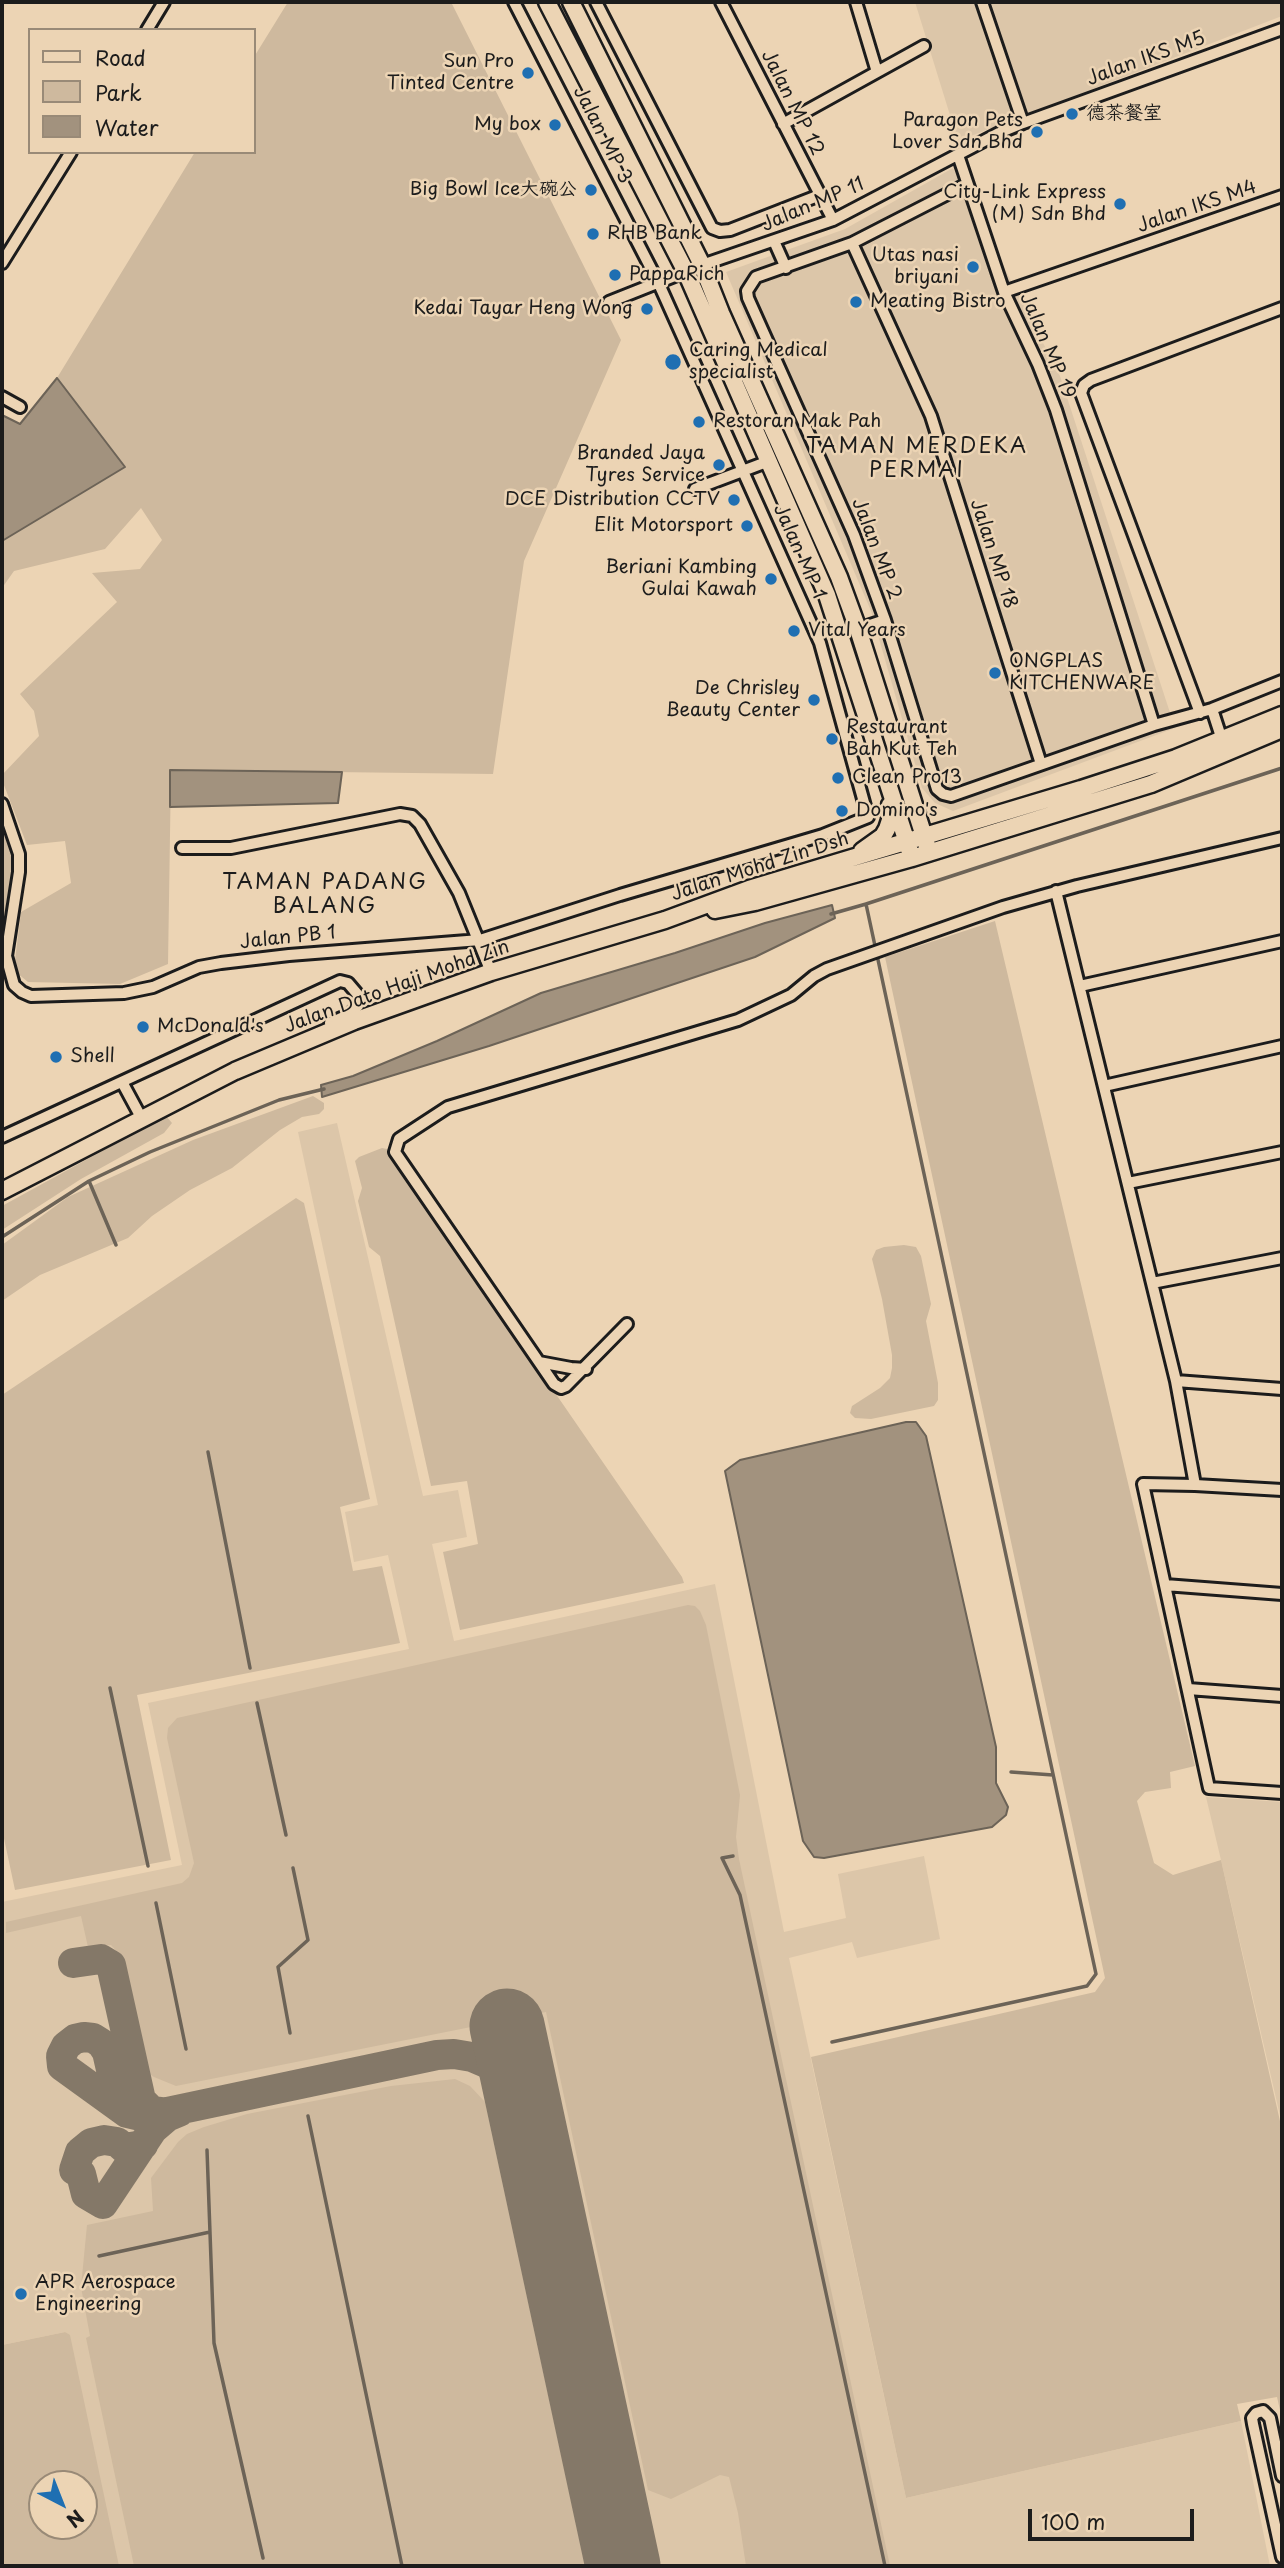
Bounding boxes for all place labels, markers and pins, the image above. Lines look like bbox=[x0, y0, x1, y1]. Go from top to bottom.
place label: Sun Pro Tinted Centre bbox=[387, 51, 514, 95]
marker: Sun Pro Tinted Centre bbox=[520, 65, 536, 81]
place label: 德茶餐室 bbox=[1086, 103, 1162, 125]
marker: 德茶餐室 bbox=[1064, 106, 1080, 122]
place label: Paragon Pets Lover Sdn Bhd bbox=[892, 110, 1023, 154]
place label: My box bbox=[474, 114, 541, 136]
marker: My box bbox=[547, 117, 563, 133]
marker: Paragon Pets Lover Sdn Bhd bbox=[1029, 124, 1045, 140]
place label: Big Bowl Ice大碗公 bbox=[410, 179, 577, 201]
marker: Big Bowl Ice大碗公 bbox=[583, 182, 599, 198]
place label: City-Link Express (M) Sdn Bhd bbox=[943, 182, 1106, 226]
marker: City-Link Express (M) Sdn Bhd bbox=[1112, 196, 1128, 212]
place label: RHB Bank bbox=[607, 223, 702, 245]
marker: RHB Bank bbox=[585, 226, 601, 242]
place label: Utas nasi briyani bbox=[872, 245, 959, 289]
marker: Utas nasi briyani bbox=[965, 259, 981, 275]
place label: PappaRich bbox=[629, 264, 724, 286]
marker: PappaRich bbox=[607, 267, 623, 283]
place label: Meating Bistro bbox=[870, 291, 1005, 313]
marker: Meating Bistro bbox=[848, 294, 864, 310]
place label: Kedai Tayar Heng Wong bbox=[413, 298, 633, 320]
marker: Kedai Tayar Heng Wong bbox=[639, 301, 655, 317]
place label: Caring Medical specialist bbox=[689, 340, 828, 384]
marker: Caring Medical specialist bbox=[663, 352, 683, 372]
place label: Restoran Mak Pah bbox=[713, 411, 881, 433]
marker: Restoran Mak Pah bbox=[691, 414, 707, 430]
place label: Branded Jaya Tyres Service bbox=[576, 443, 705, 487]
marker: Branded Jaya Tyres Service bbox=[711, 457, 727, 473]
place label: DCE Distribution CCTV bbox=[505, 489, 720, 511]
marker: DCE Distribution CCTV bbox=[726, 492, 742, 508]
place label: Elit Motorsport bbox=[594, 515, 733, 537]
marker: Elit Motorsport bbox=[739, 518, 755, 534]
place label: Beriani Kambing Gulai Kawah bbox=[605, 557, 757, 601]
marker: Beriani Kambing Gulai Kawah bbox=[763, 571, 779, 587]
place label: Vital Years bbox=[808, 620, 906, 642]
marker: Vital Years bbox=[786, 623, 802, 639]
place label: ONGPLAS KITCHENWARE bbox=[1009, 651, 1155, 695]
marker: ONGPLAS KITCHENWARE bbox=[987, 665, 1003, 681]
place label: De Chrisley Beauty Center bbox=[665, 678, 800, 722]
marker: De Chrisley Beauty Center bbox=[806, 692, 822, 708]
place label: Restaurant Bah Kut Teh bbox=[846, 717, 958, 761]
marker: Restaurant Bah Kut Teh bbox=[824, 731, 840, 747]
place label: Clean Pro13 bbox=[852, 767, 962, 789]
marker: Clean Pro13 bbox=[830, 770, 846, 786]
place label: Domino's bbox=[856, 800, 938, 822]
marker: Domino's bbox=[834, 803, 850, 819]
place label: McDonald's bbox=[157, 1016, 264, 1038]
marker: McDonald's bbox=[135, 1019, 151, 1035]
place label: Shell bbox=[70, 1046, 115, 1068]
marker: Shell bbox=[48, 1049, 64, 1065]
place label: APR Aerospace Engineering bbox=[35, 2272, 176, 2316]
marker: APR Aerospace Engineering bbox=[13, 2286, 29, 2302]

